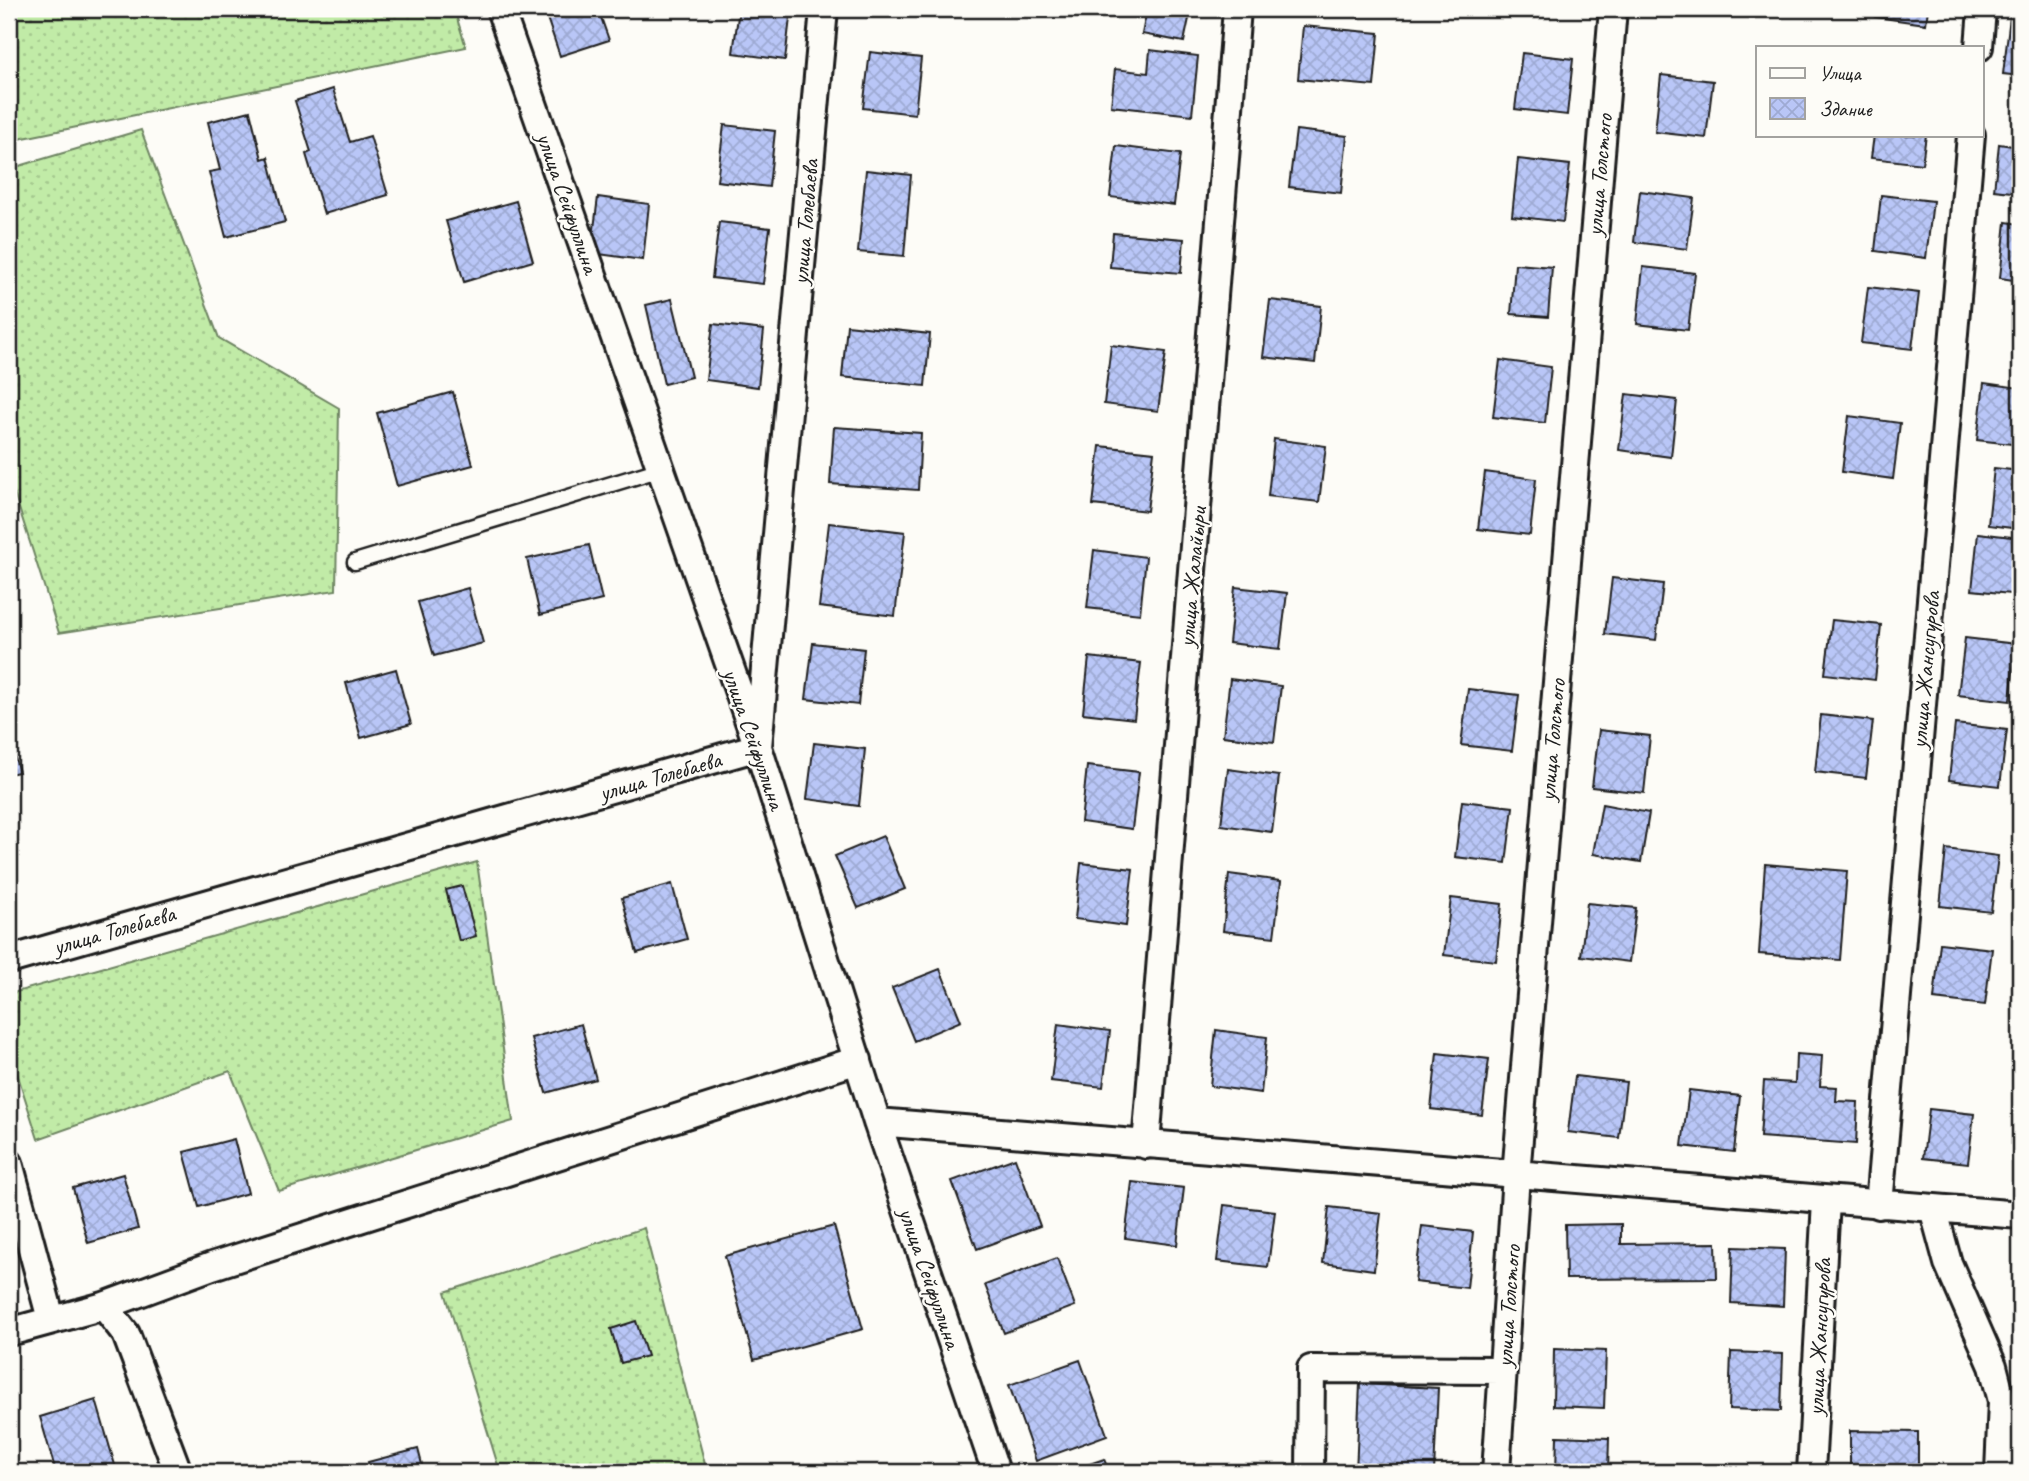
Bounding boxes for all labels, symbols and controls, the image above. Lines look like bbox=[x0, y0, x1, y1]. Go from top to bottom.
legend bbox=[1756, 46, 1983, 136]
text: Улица bbox=[1819, 60, 1862, 86]
text: Здание bbox=[1819, 96, 1873, 122]
street label: улица Толстого bbox=[1579, 111, 1619, 239]
street label: улица Сейфуллина bbox=[529, 127, 607, 279]
street label: улица Толебаева bbox=[784, 157, 826, 288]
street label: улица Жалайыри bbox=[1171, 504, 1213, 650]
street label: улица Жансугурова bbox=[1903, 589, 1947, 752]
street label: улица Сейфуллина bbox=[715, 663, 793, 815]
street label: улица Толстого bbox=[1532, 676, 1572, 804]
street label: улица Толебаева bbox=[594, 744, 726, 808]
street label: улица Толебаева bbox=[48, 898, 180, 962]
street label: улица Сейфуллина bbox=[891, 1202, 969, 1354]
street label: улица Толстого bbox=[1489, 1242, 1527, 1370]
street label: улица Жансугурова bbox=[1800, 1256, 1838, 1418]

